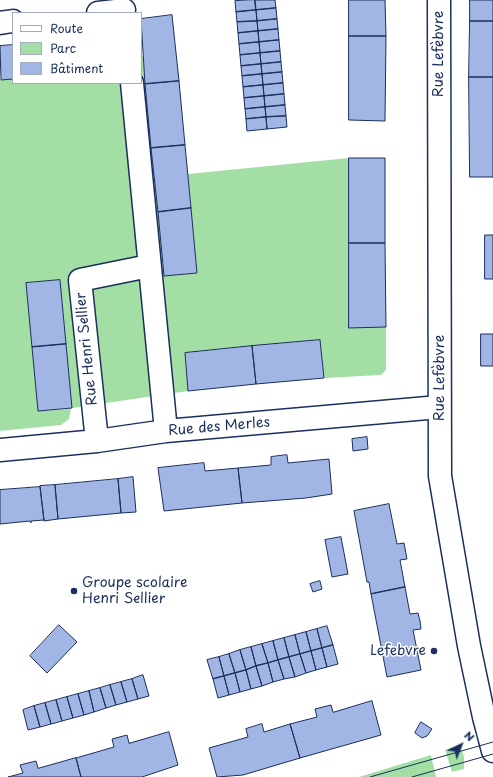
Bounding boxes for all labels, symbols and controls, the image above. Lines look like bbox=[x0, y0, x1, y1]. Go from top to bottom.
street label: Rue Lefèbvre bbox=[431, 11, 447, 97]
legend bbox=[12, 12, 142, 84]
text: Route bbox=[50, 19, 83, 37]
text: Parc bbox=[50, 39, 76, 57]
text: Bâtiment bbox=[50, 59, 103, 77]
street label: Rue Henri Sellier bbox=[73, 292, 101, 406]
street label: Rue Lefèbvre bbox=[432, 335, 448, 421]
street label: Rue des Merles bbox=[167, 414, 271, 440]
place label: Groupe scolaire Henri Sellier bbox=[82, 575, 187, 608]
marker: Groupe scolaire Henri Sellier bbox=[69, 586, 79, 596]
place label: Lefebvre bbox=[370, 643, 426, 659]
marker: Lefebvre bbox=[429, 646, 439, 656]
north arrow bbox=[441, 725, 481, 765]
text: N bbox=[461, 727, 479, 745]

